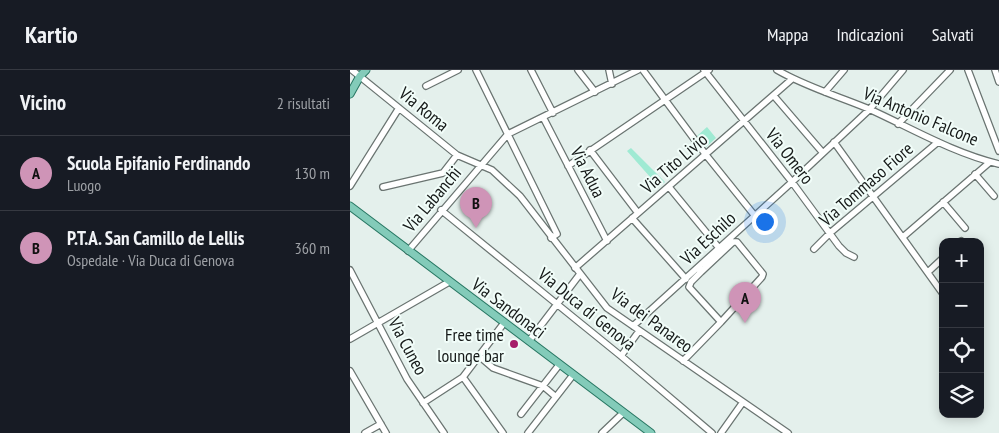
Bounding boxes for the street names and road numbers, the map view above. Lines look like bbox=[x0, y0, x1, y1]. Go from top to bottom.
street label: Via Roma bbox=[393, 81, 454, 136]
street label: Via Antonio Falcone bbox=[859, 81, 982, 151]
street label: Via Omero bbox=[760, 123, 819, 189]
street label: Via Tito Livio bbox=[635, 128, 712, 199]
street label: Via Tommaso Fiore bbox=[814, 137, 918, 232]
street label: Via Adua bbox=[565, 142, 611, 201]
street label: Via Labanchi bbox=[397, 161, 466, 237]
street label: Via Eschilo bbox=[675, 206, 741, 270]
street label: Via Duca di Genova bbox=[533, 262, 641, 356]
street label: Via Sandonaci bbox=[467, 272, 551, 343]
street label: Via dei Panareo bbox=[606, 282, 698, 358]
street label: Via Cuneo bbox=[383, 312, 433, 379]

